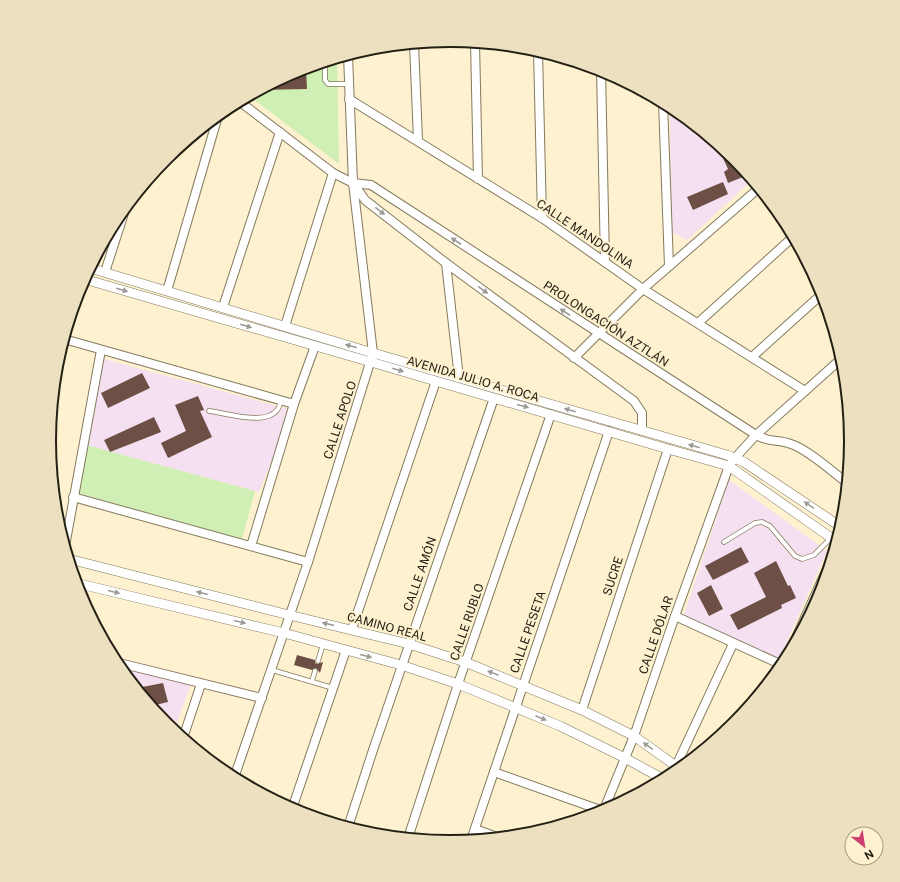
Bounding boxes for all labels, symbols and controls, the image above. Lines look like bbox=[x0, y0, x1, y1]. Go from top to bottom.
street label: CALLE MANDOLINA bbox=[534, 196, 637, 272]
one-way arrow bbox=[374, 207, 385, 215]
one-way arrow bbox=[451, 237, 461, 245]
street label: PROLONGACIÓN AZTLÁN bbox=[541, 278, 671, 370]
one-way arrow bbox=[477, 286, 488, 294]
one-way arrow bbox=[116, 287, 128, 293]
one-way arrow bbox=[560, 308, 570, 316]
one-way arrow bbox=[241, 323, 253, 329]
one-way arrow bbox=[344, 343, 356, 349]
street label: AVENIDA JULIO A. ROCA bbox=[405, 353, 541, 405]
one-way arrow bbox=[393, 367, 405, 373]
street label: CALLE APOLO bbox=[321, 379, 359, 461]
one-way arrow bbox=[517, 404, 529, 410]
one-way arrow bbox=[563, 406, 576, 412]
one-way arrow bbox=[688, 443, 700, 449]
one-way arrow bbox=[803, 502, 814, 509]
street label: CALLE AMÓN bbox=[401, 535, 439, 613]
street label: SUCRE bbox=[600, 555, 626, 597]
street label: CALLE RUBLO bbox=[447, 581, 487, 662]
one-way arrow bbox=[108, 589, 120, 595]
street label: CALLE PESETA bbox=[507, 589, 549, 675]
one-way arrow bbox=[196, 590, 208, 596]
street label: CALLE DÓLAR bbox=[636, 594, 676, 676]
street label: CAMINO REAL bbox=[345, 610, 429, 644]
one-way arrow bbox=[234, 619, 246, 625]
one-way arrow bbox=[322, 621, 334, 627]
one-way arrow bbox=[360, 653, 372, 659]
one-way arrow bbox=[487, 670, 498, 676]
one-way arrow bbox=[535, 715, 546, 721]
one-way arrow bbox=[643, 742, 653, 750]
north arrow bbox=[844, 826, 884, 866]
text: N bbox=[862, 847, 876, 862]

